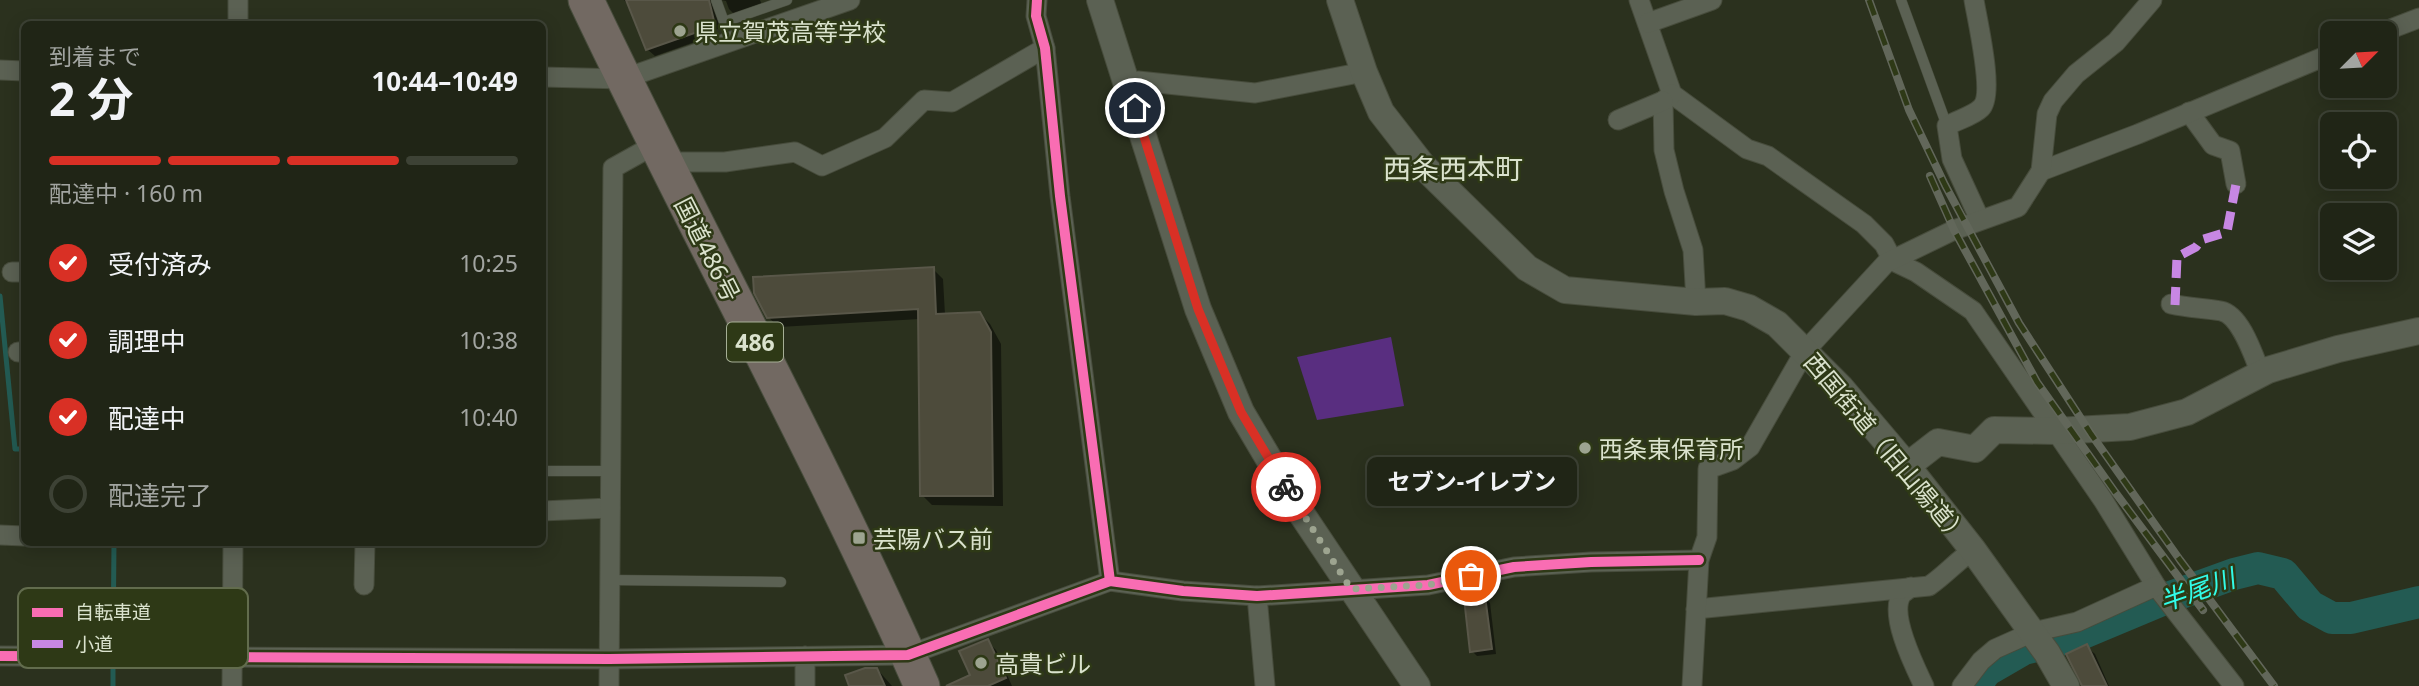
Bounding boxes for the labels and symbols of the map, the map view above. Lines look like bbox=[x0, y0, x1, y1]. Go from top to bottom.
place label: 県立賀茂高等学校 bbox=[694, 15, 886, 48]
north arrow bbox=[2320, 21, 2398, 98]
marker: 県立賀茂高等学校 bbox=[672, 23, 688, 39]
pin bbox=[1105, 78, 1165, 138]
district label: 西条西本町 bbox=[1383, 149, 1523, 187]
street label: 国道486号 bbox=[668, 191, 748, 307]
road number: 486 bbox=[727, 322, 783, 362]
street label: 西国街道（旧山陽道） bbox=[1797, 345, 1977, 551]
place label: 西条東保育所 bbox=[1599, 432, 1743, 465]
marker: 西条東保育所 bbox=[1577, 440, 1593, 456]
courier bbox=[1251, 452, 1321, 522]
callout: セブン-イレブン bbox=[1366, 457, 1576, 506]
place label: 芸陽バス前 bbox=[873, 522, 993, 555]
marker: 芸陽バス前 bbox=[851, 530, 867, 546]
pin bbox=[1441, 546, 1501, 606]
water label: 半尾川 bbox=[2154, 558, 2243, 619]
legend bbox=[18, 588, 248, 668]
text: 自転車道 bbox=[75, 599, 151, 625]
text: 小道 bbox=[75, 631, 113, 657]
place label: 高貴ビル bbox=[995, 647, 1091, 680]
marker: 高貴ビル bbox=[973, 655, 989, 671]

